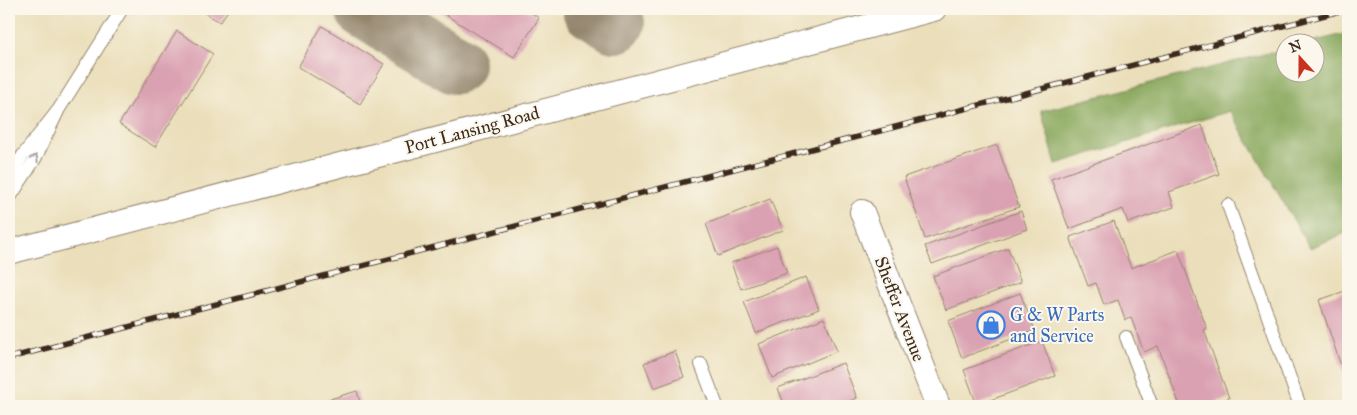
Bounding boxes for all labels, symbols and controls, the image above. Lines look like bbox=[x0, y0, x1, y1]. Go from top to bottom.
north arrow bbox=[1274, 32, 1324, 82]
text: N bbox=[1287, 36, 1304, 56]
street label: Port Lansing Road bbox=[402, 101, 542, 160]
one-way arrow bbox=[29, 154, 39, 163]
street label: Sheffer Avenue bbox=[870, 253, 930, 365]
place label: G & W Parts and Service bbox=[1010, 304, 1104, 347]
shop icon: G & W Parts and Service bbox=[976, 310, 1006, 340]

